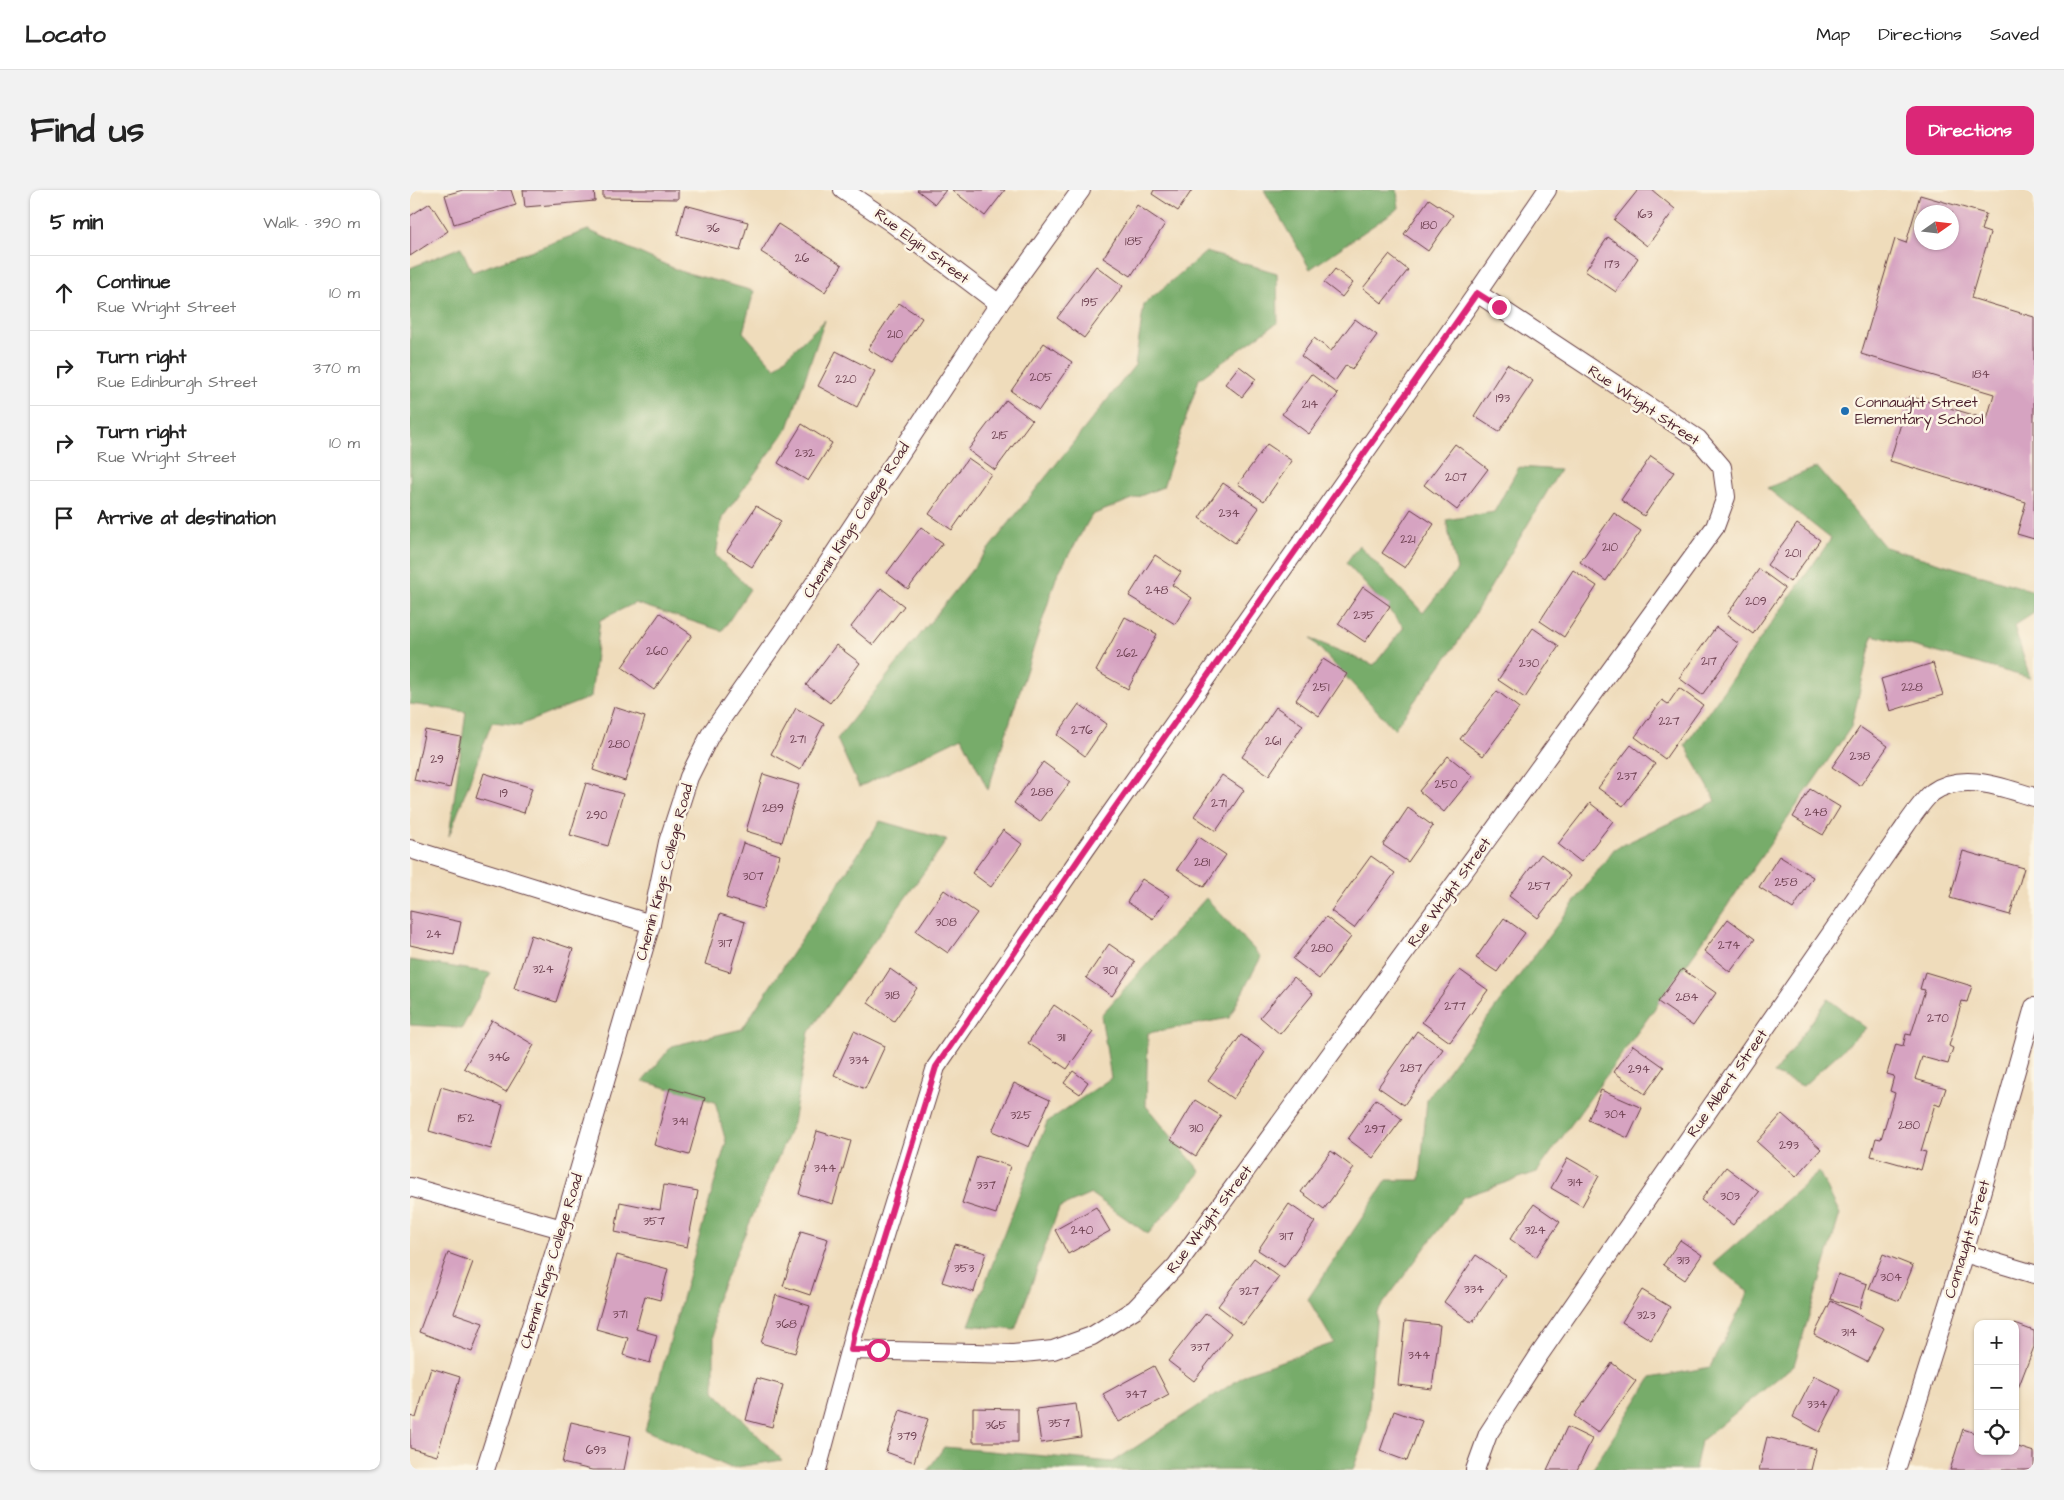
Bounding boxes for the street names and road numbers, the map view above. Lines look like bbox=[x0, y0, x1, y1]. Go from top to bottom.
street label: Rue Elgin Street bbox=[869, 204, 973, 290]
street label: Rue Wright Street bbox=[1583, 360, 1704, 451]
street label: Chemin Kings College Road bbox=[798, 438, 916, 603]
street label: Chemin Kings College Road bbox=[631, 781, 699, 963]
street label: Rue Wright Street bbox=[1403, 833, 1497, 952]
street label: Rue Albert Street bbox=[1682, 1025, 1773, 1142]
street label: Rue Wright Street bbox=[1162, 1161, 1258, 1278]
street label: Chemin Kings College Road bbox=[515, 1171, 589, 1352]
street label: Connaught Street bbox=[1939, 1177, 1996, 1301]

